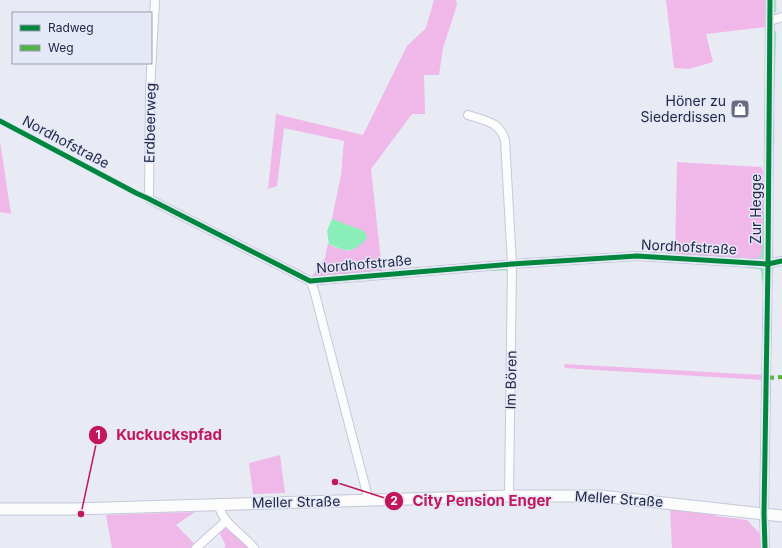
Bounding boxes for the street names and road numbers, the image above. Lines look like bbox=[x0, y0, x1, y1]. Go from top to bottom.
street label: Erdbeerweg bbox=[140, 83, 159, 163]
street label: Nordhofstraße bbox=[20, 112, 113, 172]
street label: Zur Hegge bbox=[747, 174, 764, 244]
street label: Nordhofstraße bbox=[641, 236, 737, 258]
street label: Nordhofstraße bbox=[315, 251, 413, 276]
street label: Im Bören bbox=[501, 350, 520, 410]
street label: Meller Straße bbox=[574, 487, 664, 510]
street label: Meller Straße bbox=[252, 492, 340, 511]

